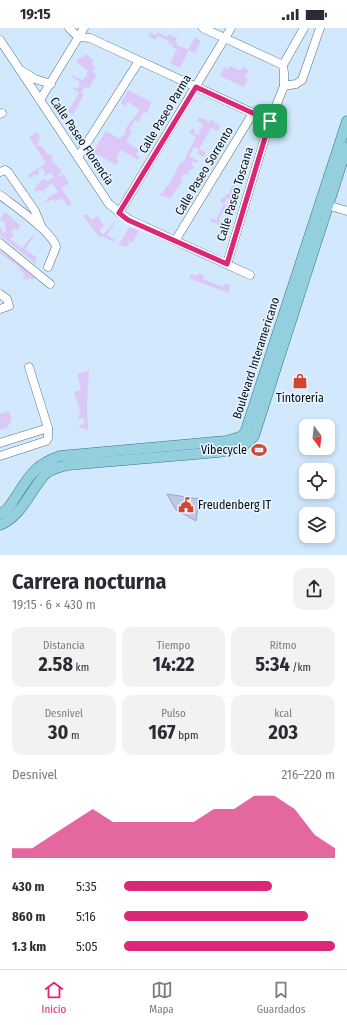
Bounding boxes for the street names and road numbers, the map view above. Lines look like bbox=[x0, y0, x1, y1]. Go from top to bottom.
street label: Calle Paseo Parma bbox=[136, 72, 194, 156]
street label: Calle Paseo Florencia bbox=[47, 94, 117, 188]
street label: Calle Paseo Sorrento bbox=[172, 124, 236, 218]
street label: Calle Paseo Toscana bbox=[214, 145, 256, 243]
street label: Boulevard Interamericano bbox=[230, 295, 282, 421]

